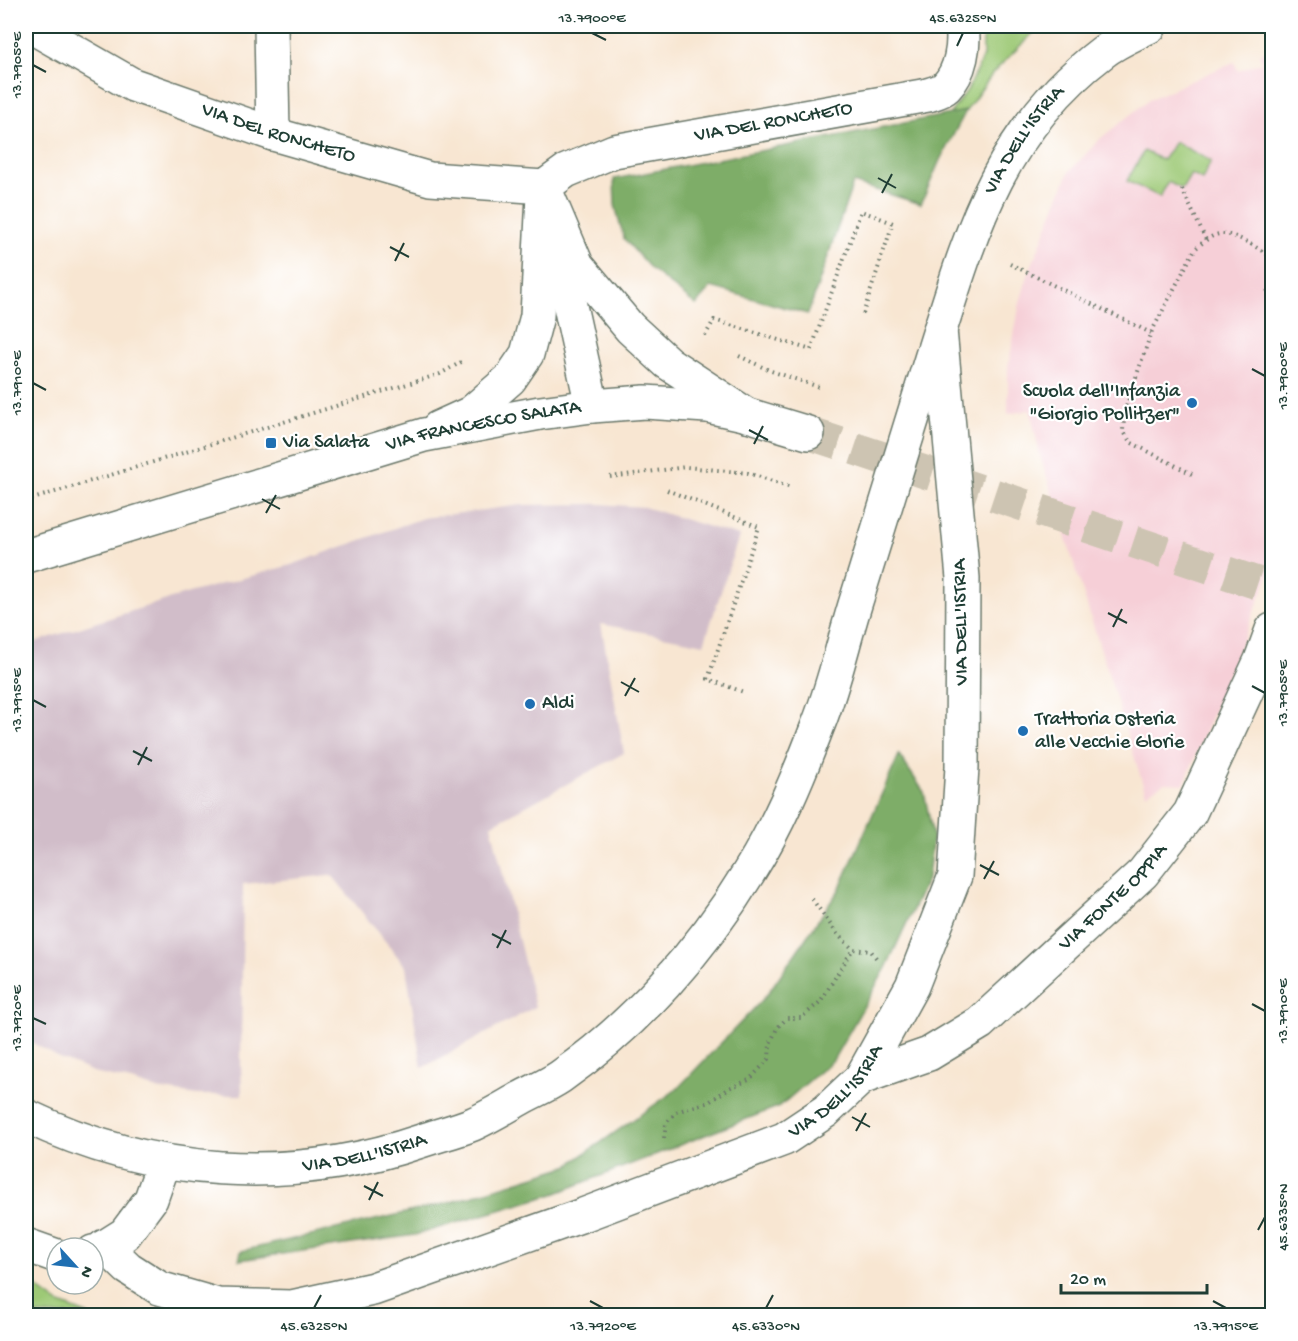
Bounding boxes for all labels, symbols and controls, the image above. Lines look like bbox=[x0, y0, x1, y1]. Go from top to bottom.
text: 13.7900°E bbox=[557, 10, 626, 28]
text: 45.6325°N bbox=[930, 10, 997, 28]
text: 13.7905°E bbox=[9, 31, 27, 99]
street label: VIA DELL'ISTRIA bbox=[979, 80, 1070, 199]
street label: VIA DEL RONCHETO bbox=[692, 97, 855, 148]
street label: VIA DEL RONCHETO bbox=[197, 98, 358, 168]
text: 13.7900°E bbox=[1275, 342, 1293, 411]
text: 13.7910°E bbox=[9, 350, 27, 416]
place label: Scuola dell'Infanzia "Giorgio Pollitzer" bbox=[1023, 381, 1181, 427]
street label: VIA FRANCESCO SALATA bbox=[382, 396, 583, 458]
marker: Scuola dell'Infanzia "Giorgio Pollitzer" bbox=[1185, 396, 1199, 410]
place label: Via Salata bbox=[282, 432, 370, 455]
marker: Via Salata bbox=[264, 436, 278, 450]
street label: VIA DELL'ISTRIA bbox=[949, 557, 975, 686]
text: 13.7905°E bbox=[1275, 659, 1293, 727]
text: 13.7915°E bbox=[9, 667, 27, 733]
place label: Aldi bbox=[542, 693, 574, 716]
marker: Aldi bbox=[523, 697, 537, 711]
place label: Trattoria Osteria alle Vecchie Glorie bbox=[1034, 709, 1185, 755]
marker: Trattoria Osteria alle Vecchie Glorie bbox=[1016, 724, 1030, 738]
street label: VIA FONTE OPPIA bbox=[1053, 839, 1173, 957]
text: 13.7910°E bbox=[1275, 978, 1293, 1044]
text: 13.7920°E bbox=[9, 984, 27, 1052]
street label: VIA DELL'ISTRIA bbox=[783, 1040, 889, 1145]
street label: VIA DELL'ISTRIA bbox=[300, 1128, 431, 1178]
text: 45.6335°N bbox=[1275, 1183, 1293, 1251]
north arrow bbox=[45, 1236, 105, 1296]
scale bar bbox=[1061, 1257, 1206, 1295]
text: N bbox=[74, 1262, 96, 1281]
text: 20 m bbox=[1070, 1270, 1106, 1291]
text: 45.6325°N bbox=[281, 1318, 348, 1336]
text: 13.7920°E bbox=[569, 1318, 637, 1336]
text: 45.6330°N bbox=[732, 1318, 800, 1336]
text: 13.7915°E bbox=[1193, 1318, 1259, 1336]

